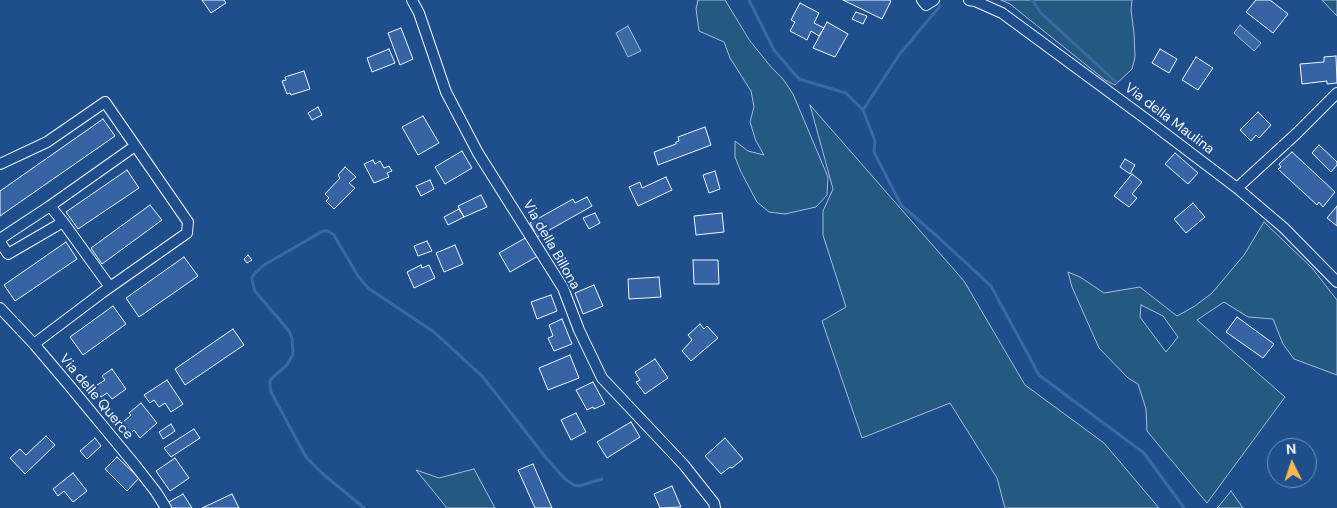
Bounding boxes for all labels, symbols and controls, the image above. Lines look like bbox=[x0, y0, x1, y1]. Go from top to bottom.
street label: Via della Maulina bbox=[1121, 80, 1217, 158]
street label: Via della Billona bbox=[519, 197, 583, 293]
street label: Via delle Querce bbox=[55, 351, 137, 443]
north arrow bbox=[1267, 438, 1317, 488]
text: N bbox=[1285, 440, 1297, 458]

